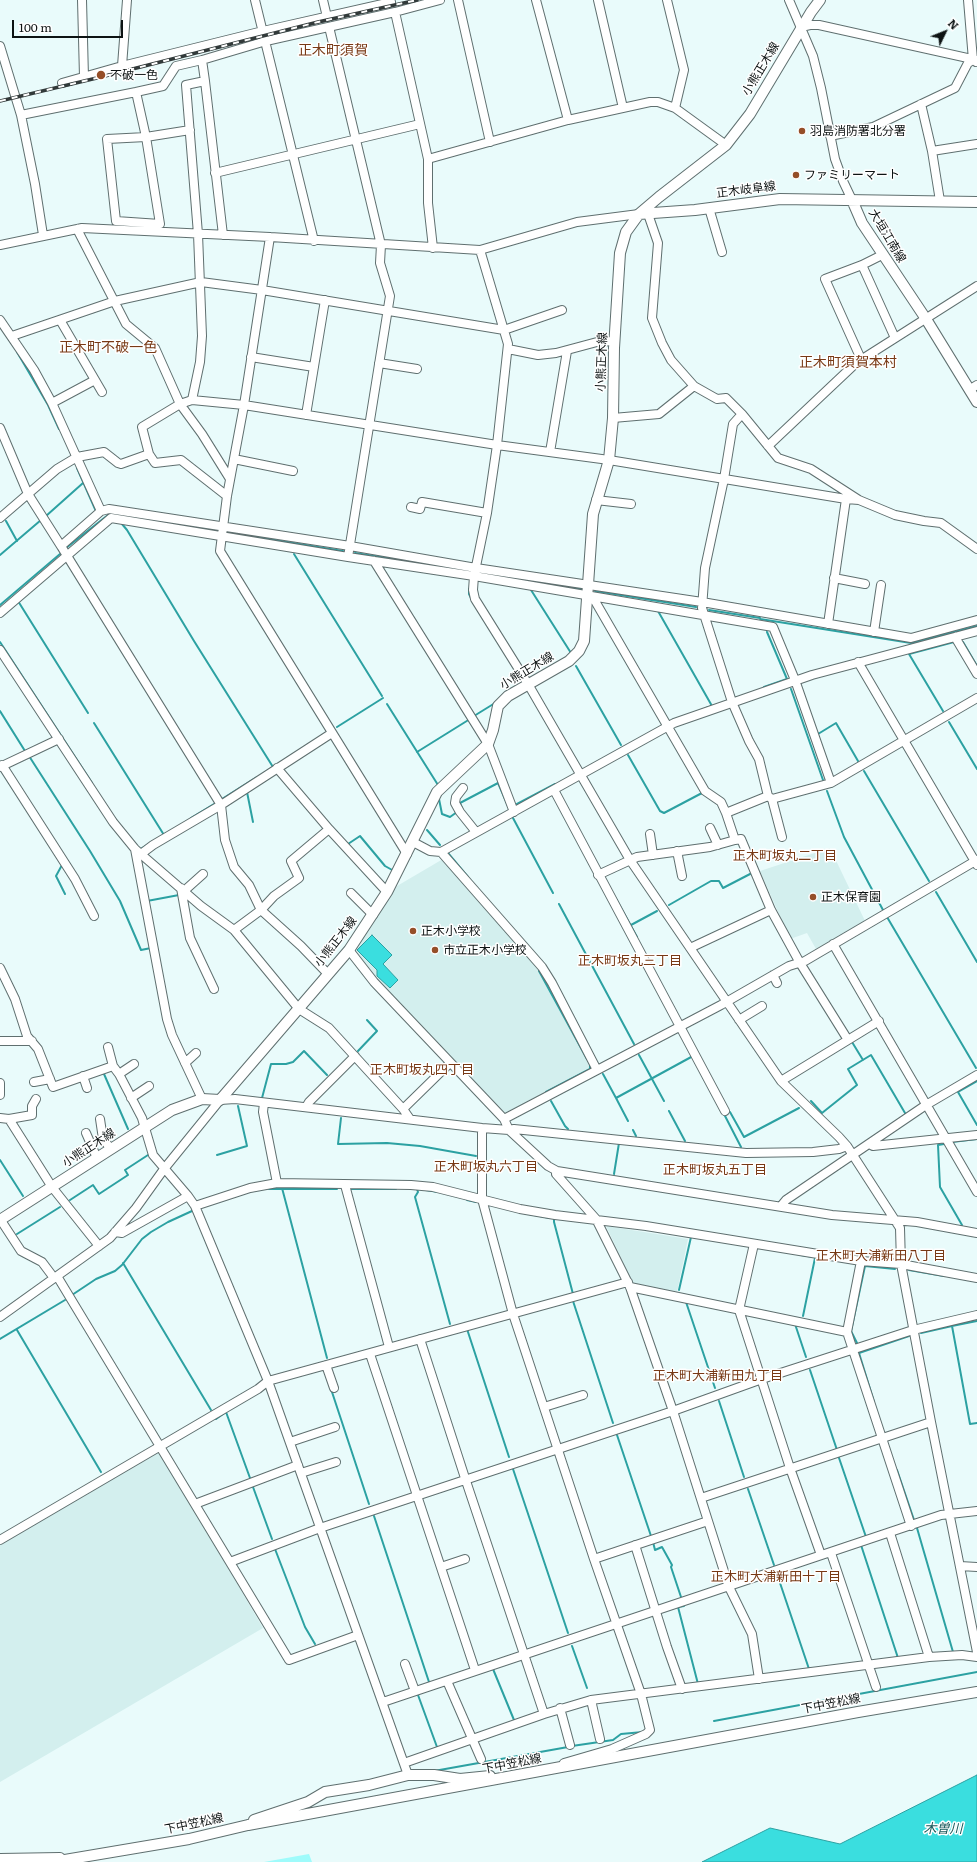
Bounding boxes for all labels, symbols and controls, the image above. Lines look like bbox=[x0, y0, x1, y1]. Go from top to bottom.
scale bar bbox=[14, 12, 125, 38]
north arrow bbox=[925, 12, 965, 52]
text: N bbox=[945, 15, 963, 33]
text: 100 m bbox=[19, 18, 52, 36]
street label: 小熊正木線 bbox=[739, 40, 783, 98]
district label: 正木町須賀 bbox=[298, 43, 368, 59]
place label: 不破一色 bbox=[110, 68, 158, 82]
marker: 不破一色 bbox=[95, 69, 107, 81]
place label: 羽島消防署北分署 bbox=[810, 124, 906, 138]
marker: 羽島消防署北分署 bbox=[797, 126, 807, 136]
place label: ファミリーマート bbox=[804, 168, 900, 182]
marker: ファミリーマート bbox=[791, 170, 801, 180]
street label: 正木岐阜線 bbox=[715, 179, 777, 201]
street label: 大垣江南線 bbox=[865, 207, 909, 265]
street label: 小熊正木線 bbox=[594, 332, 610, 392]
district label: 正木町不破一色 bbox=[59, 340, 157, 356]
district label: 正木町須賀本村 bbox=[799, 355, 897, 371]
street label: 小熊正木線 bbox=[498, 649, 556, 693]
district label: 正木町坂丸二丁目 bbox=[733, 848, 837, 864]
place label: 正木保育園 bbox=[821, 890, 881, 904]
marker: 正木保育園 bbox=[808, 892, 818, 902]
street label: 小熊正木線 bbox=[312, 914, 360, 970]
place label: 正木小学校 bbox=[421, 924, 481, 938]
marker: 正木小学校 bbox=[408, 926, 418, 936]
place label: 市立正木小学校 bbox=[443, 943, 527, 957]
marker: 市立正木小学校 bbox=[430, 945, 440, 955]
district label: 正木町坂丸三丁目 bbox=[578, 953, 682, 969]
district label: 正木町坂丸四丁目 bbox=[370, 1062, 474, 1078]
street label: 小熊正木線 bbox=[60, 1126, 118, 1170]
district label: 正木町坂丸六丁目 bbox=[434, 1159, 538, 1175]
district label: 正木町坂丸五丁目 bbox=[663, 1162, 767, 1178]
district label: 正木町大浦新田八丁目 bbox=[816, 1248, 946, 1264]
district label: 正木町大浦新田九丁目 bbox=[653, 1368, 783, 1384]
district label: 正木町大浦新田十丁目 bbox=[711, 1569, 841, 1585]
street label: 下中笠松線 bbox=[800, 1691, 862, 1717]
street label: 下中笠松線 bbox=[481, 1751, 543, 1777]
street label: 下中笠松線 bbox=[163, 1811, 225, 1837]
water label: 木曽川 bbox=[924, 1821, 962, 1837]

